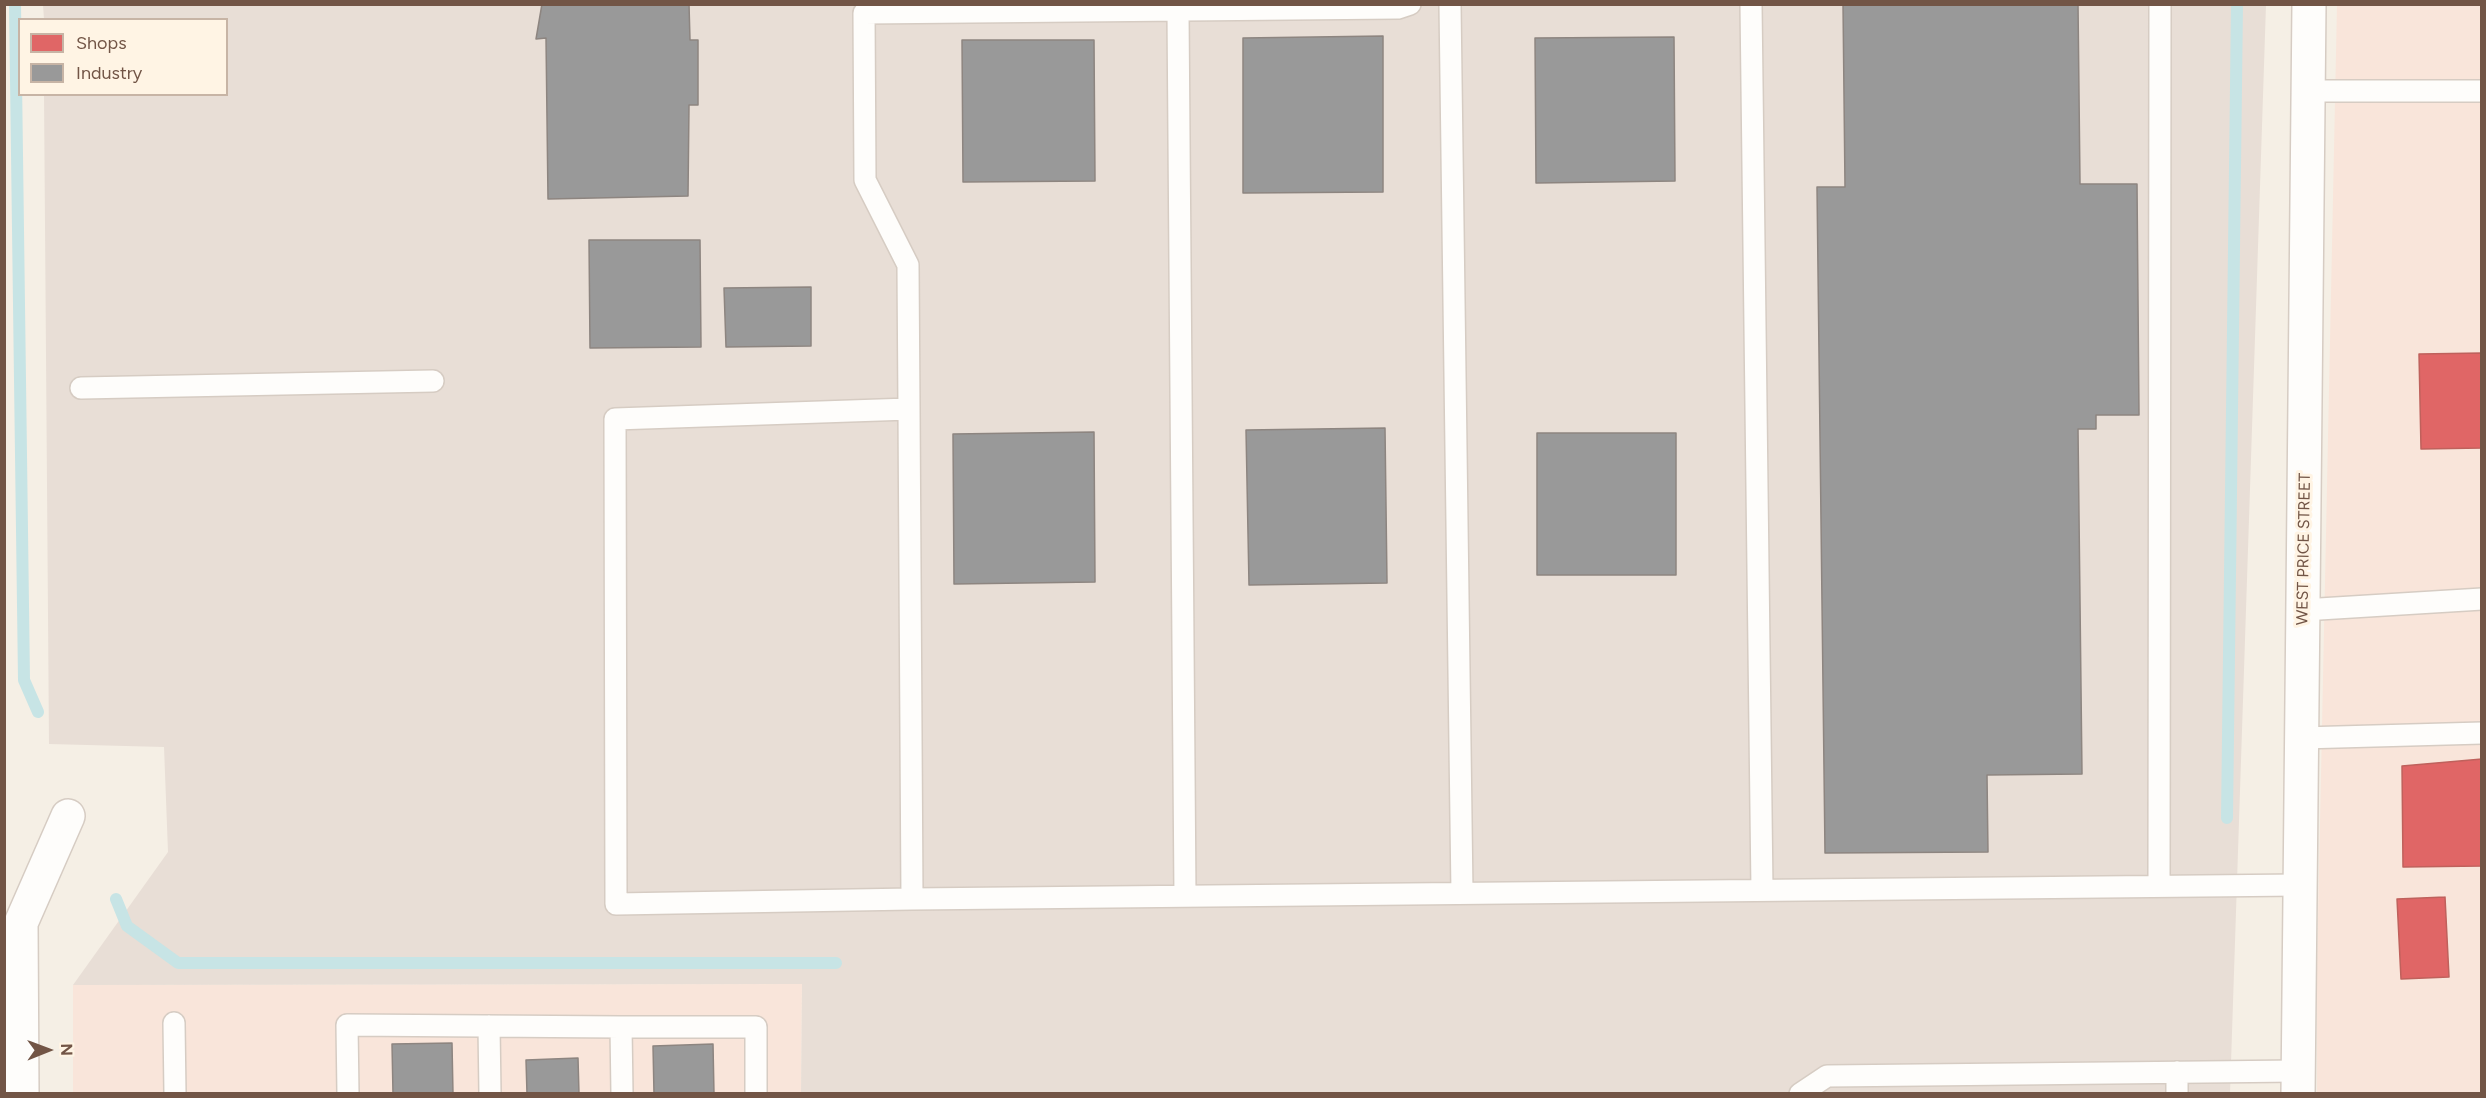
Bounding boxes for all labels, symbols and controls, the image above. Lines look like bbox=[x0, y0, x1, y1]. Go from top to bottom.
legend bbox=[18, 18, 228, 96]
text: Shops bbox=[76, 32, 127, 54]
text: Industry bbox=[76, 62, 142, 84]
street label: WEST PRICE STREET bbox=[2293, 473, 2315, 625]
north arrow bbox=[18, 1020, 78, 1080]
text: N bbox=[57, 1043, 76, 1056]

